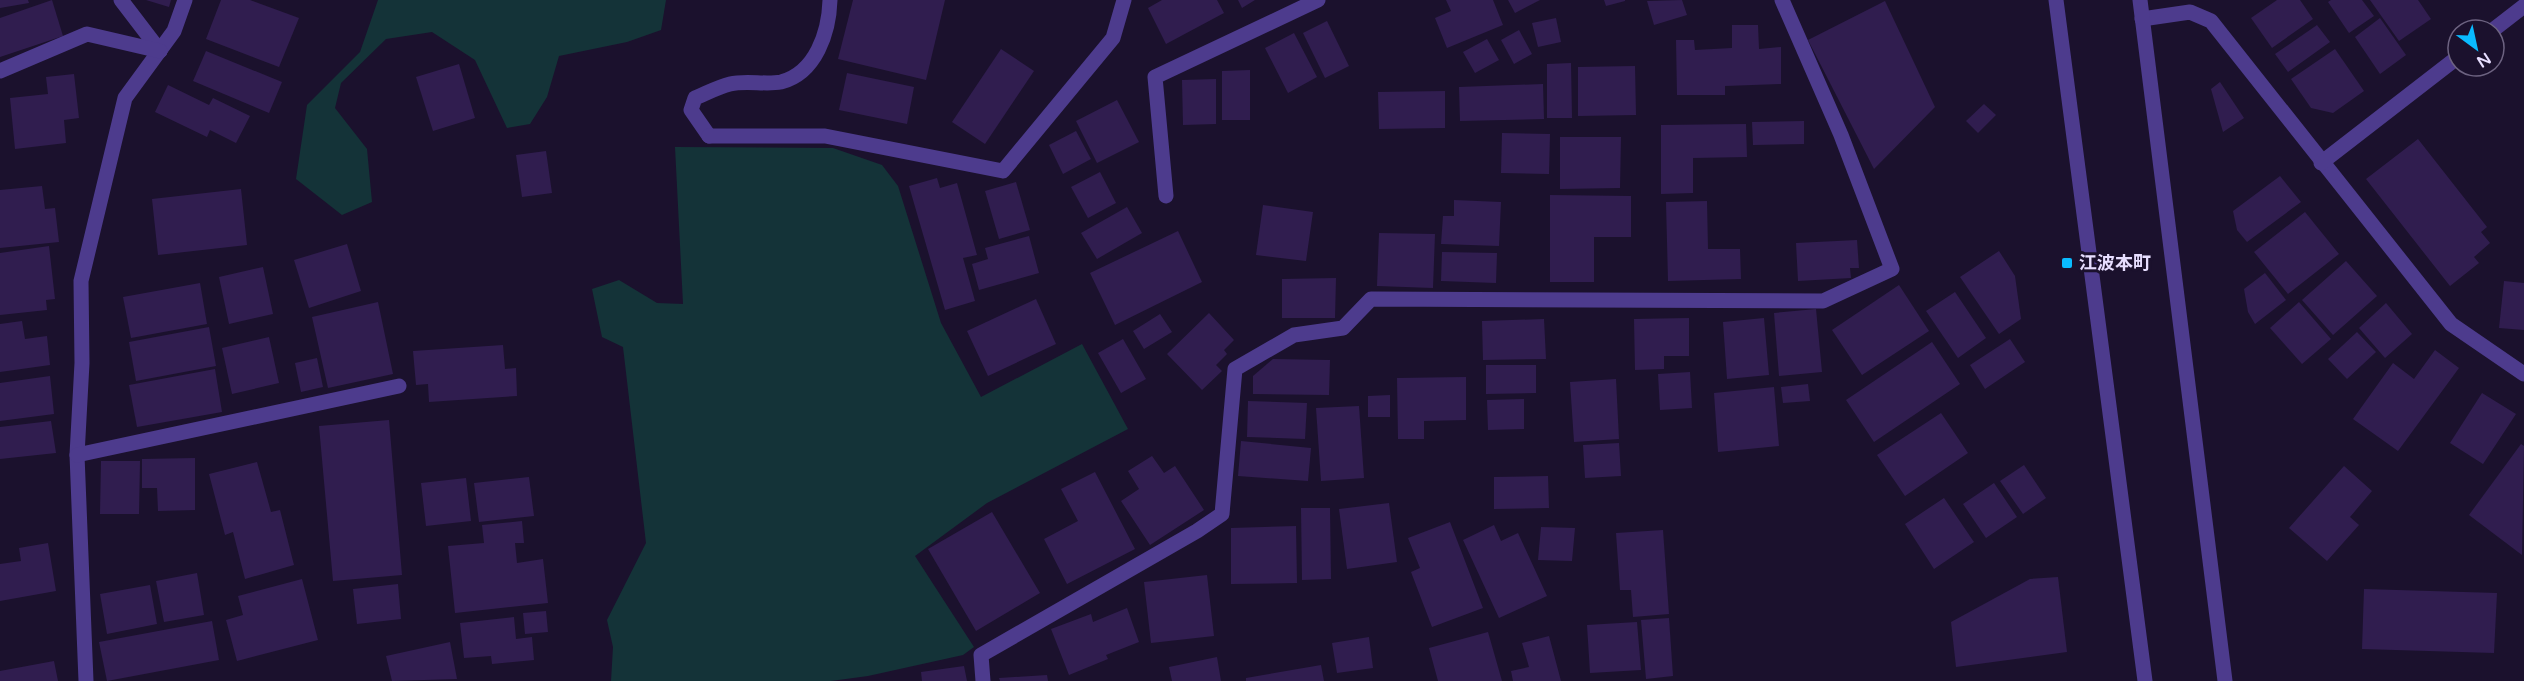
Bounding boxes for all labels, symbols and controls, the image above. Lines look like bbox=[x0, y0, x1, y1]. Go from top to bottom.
north arrow bbox=[2446, 18, 2506, 78]
text: N bbox=[2473, 48, 2494, 72]
place label: 江波本町 bbox=[2079, 252, 2151, 274]
marker: 江波本町 bbox=[2060, 256, 2074, 270]

